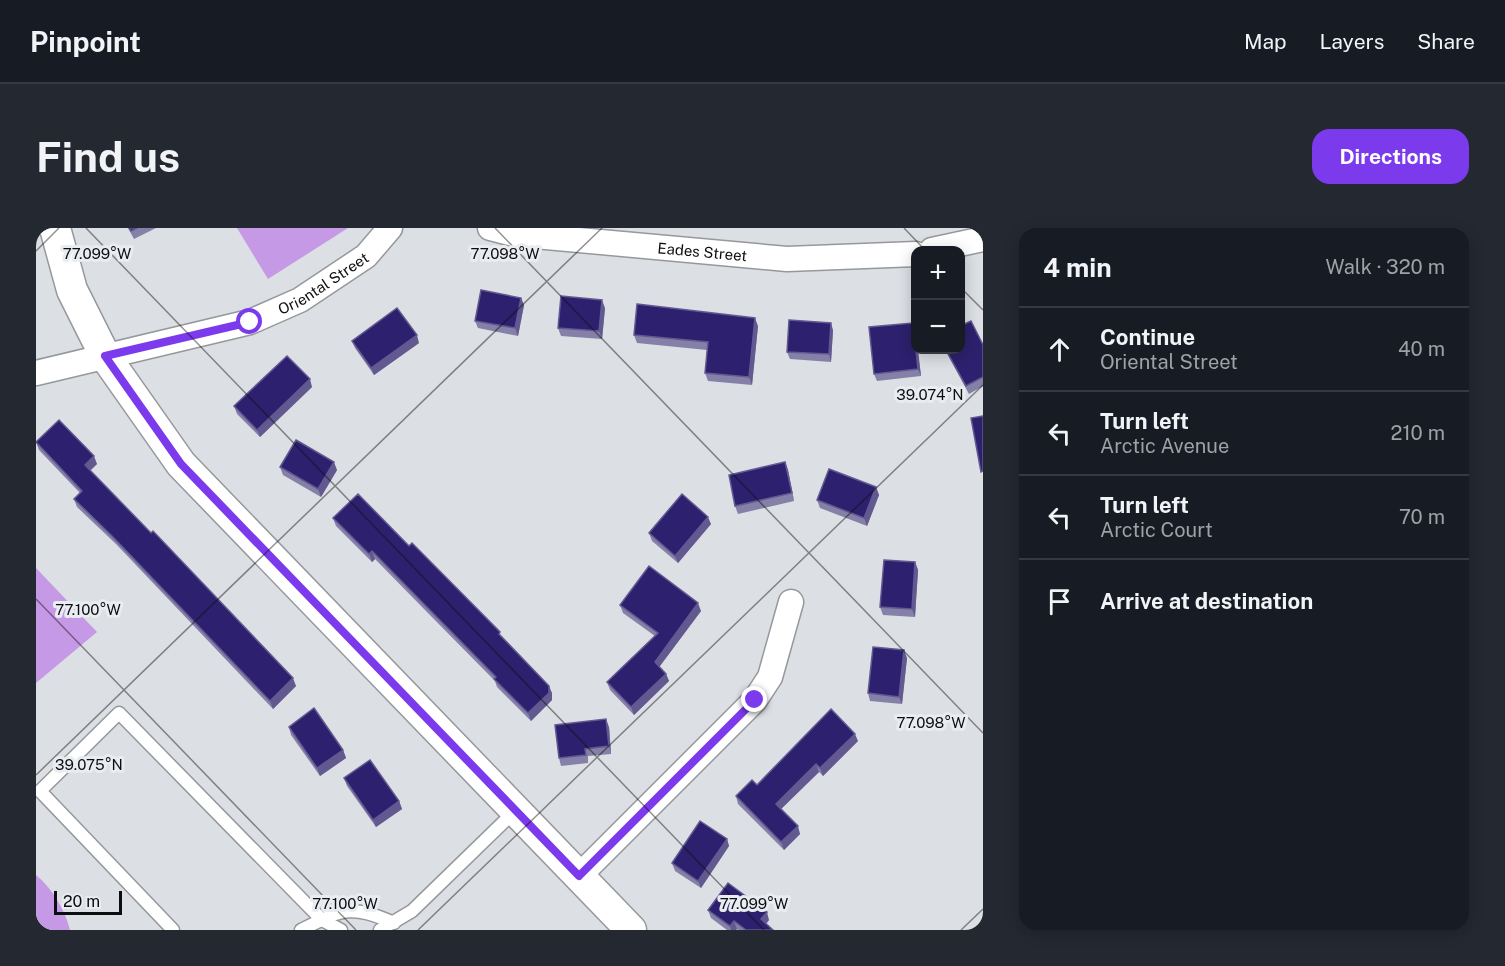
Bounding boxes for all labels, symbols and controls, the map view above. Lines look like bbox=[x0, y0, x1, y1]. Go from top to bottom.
text: Pinpoint bbox=[30, 25, 141, 58]
text: Map bbox=[1244, 29, 1287, 54]
text: Layers bbox=[1320, 29, 1384, 54]
text: Share bbox=[1417, 29, 1475, 54]
button: Directions bbox=[1312, 129, 1469, 184]
text: Find us bbox=[36, 132, 180, 181]
street label: Eades Street bbox=[657, 239, 748, 264]
text: 77.099°W bbox=[63, 245, 131, 262]
text: 77.098°W bbox=[470, 245, 540, 262]
map controls bbox=[911, 246, 965, 354]
button: + bbox=[911, 246, 965, 300]
street label: Oriental Street bbox=[275, 248, 372, 317]
text: 4 min bbox=[1043, 252, 1112, 283]
text: Walk · 320 m bbox=[1325, 255, 1445, 279]
button: − bbox=[911, 300, 965, 354]
route start bbox=[236, 308, 262, 334]
text: Continue bbox=[1100, 324, 1195, 350]
icon: ahead bbox=[1043, 333, 1076, 366]
text: 40 m bbox=[1398, 337, 1445, 361]
text: Oriental Street bbox=[1100, 350, 1238, 374]
text: 39.074°N bbox=[896, 386, 964, 403]
text: Turn left bbox=[1100, 408, 1189, 434]
icon: left bbox=[1043, 417, 1076, 450]
text: 210 m bbox=[1391, 421, 1445, 445]
text: Arctic Avenue bbox=[1100, 434, 1229, 458]
text: Turn left bbox=[1100, 492, 1189, 518]
icon: left bbox=[1043, 501, 1076, 534]
text: 70 m bbox=[1399, 505, 1445, 529]
text: Arctic Court bbox=[1100, 518, 1213, 542]
icon: arrive bbox=[1043, 585, 1076, 618]
text: Arrive at destination bbox=[1100, 588, 1313, 614]
text: 77.100°W bbox=[55, 601, 121, 618]
route end bbox=[741, 686, 767, 712]
text: 77.098°W bbox=[896, 714, 966, 731]
text: 39.075°N bbox=[55, 756, 123, 773]
scale bar bbox=[54, 888, 122, 916]
text: 20 m bbox=[63, 892, 100, 911]
text: 77.100°W bbox=[312, 895, 378, 912]
text: 77.099°W bbox=[720, 895, 788, 912]

